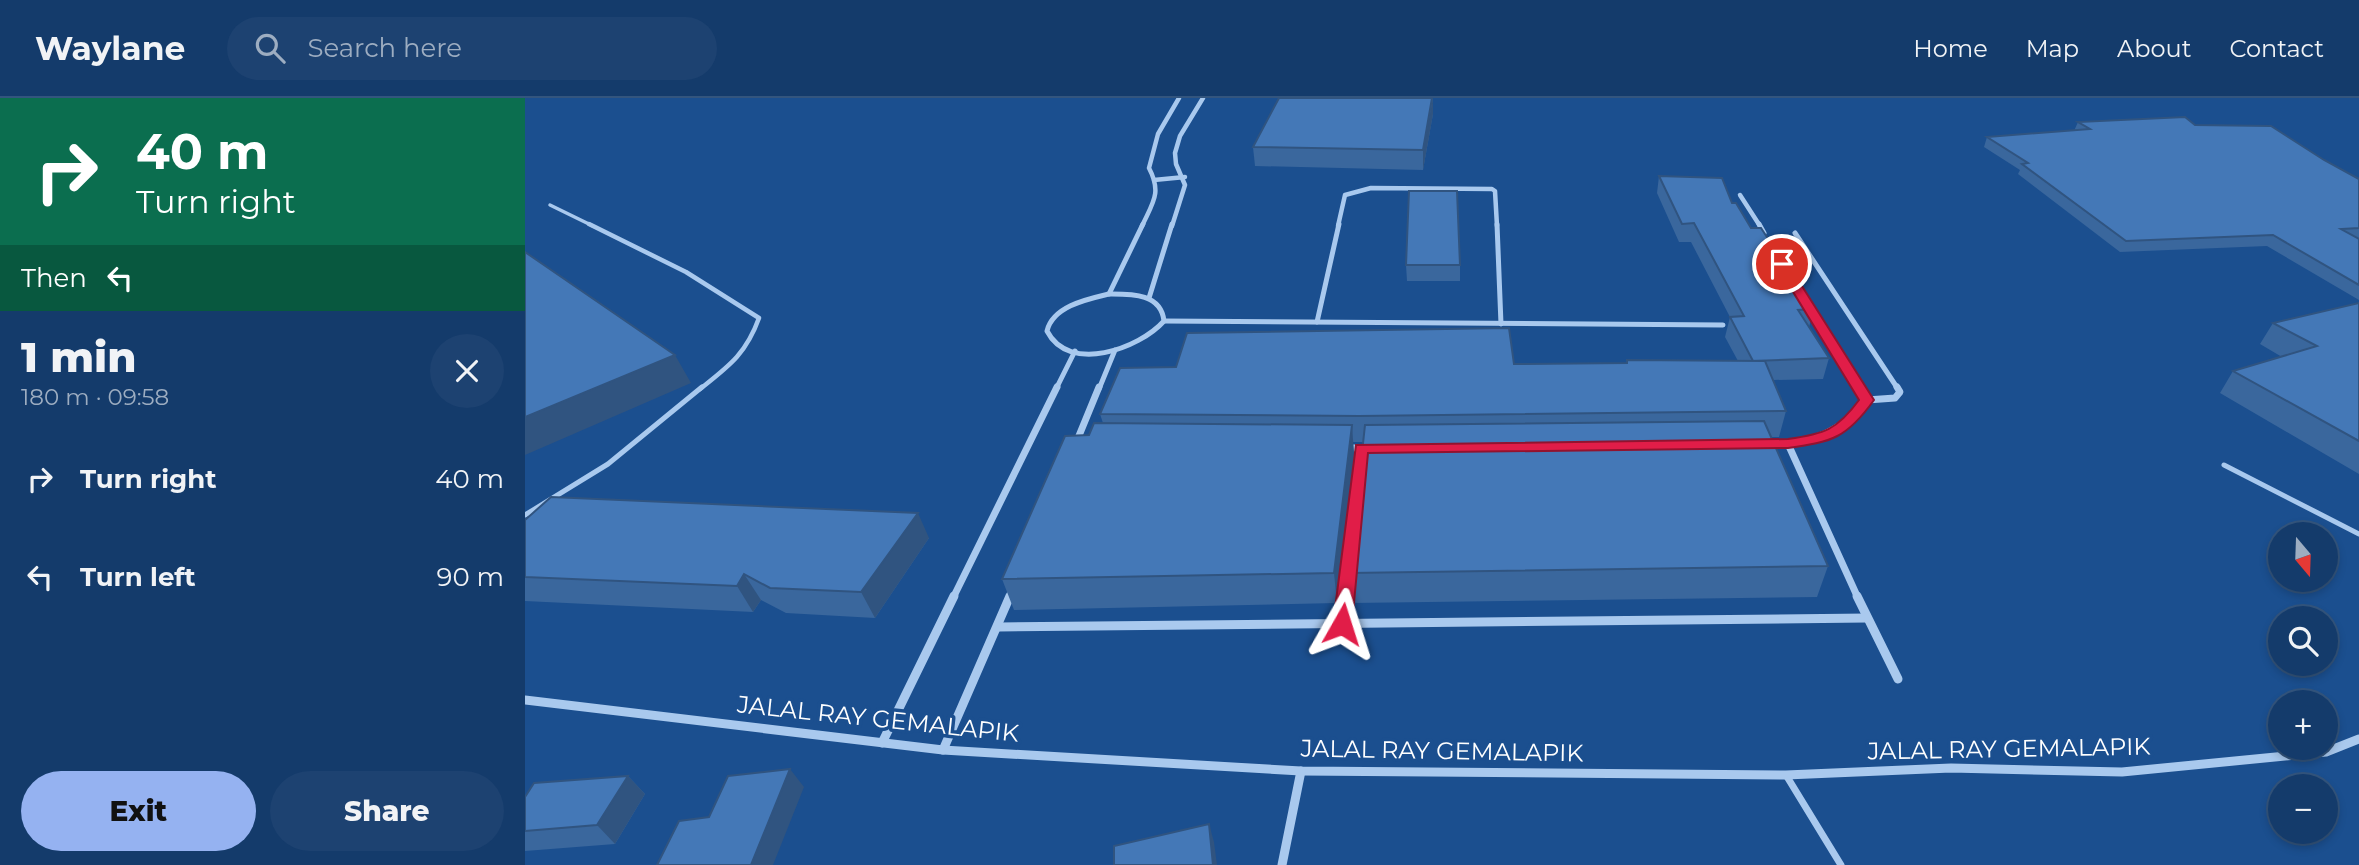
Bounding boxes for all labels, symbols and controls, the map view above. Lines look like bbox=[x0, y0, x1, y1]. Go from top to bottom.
search box bbox=[227, 17, 717, 80]
text: Waylane bbox=[35, 28, 185, 68]
icon: search bbox=[251, 29, 289, 67]
text: Search here bbox=[307, 32, 462, 64]
text: Home bbox=[1913, 34, 1988, 63]
text: Map bbox=[2026, 34, 2079, 63]
text: About bbox=[2117, 34, 2191, 63]
text: Contact bbox=[2229, 34, 2324, 63]
text: 40 m bbox=[136, 122, 268, 181]
icon: right bbox=[21, 126, 112, 217]
text: Turn right bbox=[136, 182, 296, 221]
pin bbox=[1752, 234, 1812, 294]
icon: arrive bbox=[1763, 245, 1801, 283]
icon: left bbox=[101, 259, 139, 297]
text: Then bbox=[21, 262, 87, 294]
text: 1 min bbox=[21, 331, 137, 383]
button: close bbox=[430, 334, 504, 408]
text: 180 m · 09:58 bbox=[21, 383, 169, 411]
icon: right bbox=[21, 460, 59, 498]
text: Turn right bbox=[80, 463, 216, 495]
text: 40 m bbox=[435, 463, 504, 495]
north arrow bbox=[2268, 522, 2338, 592]
map controls bbox=[2268, 522, 2338, 844]
icon: left bbox=[21, 558, 59, 596]
text: Turn left bbox=[80, 561, 196, 593]
text: 90 m bbox=[437, 561, 504, 593]
position arrow bbox=[1305, 587, 1379, 661]
button: search bbox=[2268, 606, 2338, 676]
street label: JALAL RAY GEMALAPIK bbox=[735, 689, 1020, 748]
button: + bbox=[2268, 690, 2338, 760]
street label: JALAL RAY GEMALAPIK bbox=[1866, 732, 2151, 765]
street label: JALAL RAY GEMALAPIK bbox=[1299, 734, 1584, 767]
button: Exit bbox=[21, 771, 256, 851]
button: Share bbox=[270, 771, 504, 851]
button: − bbox=[2268, 774, 2338, 844]

